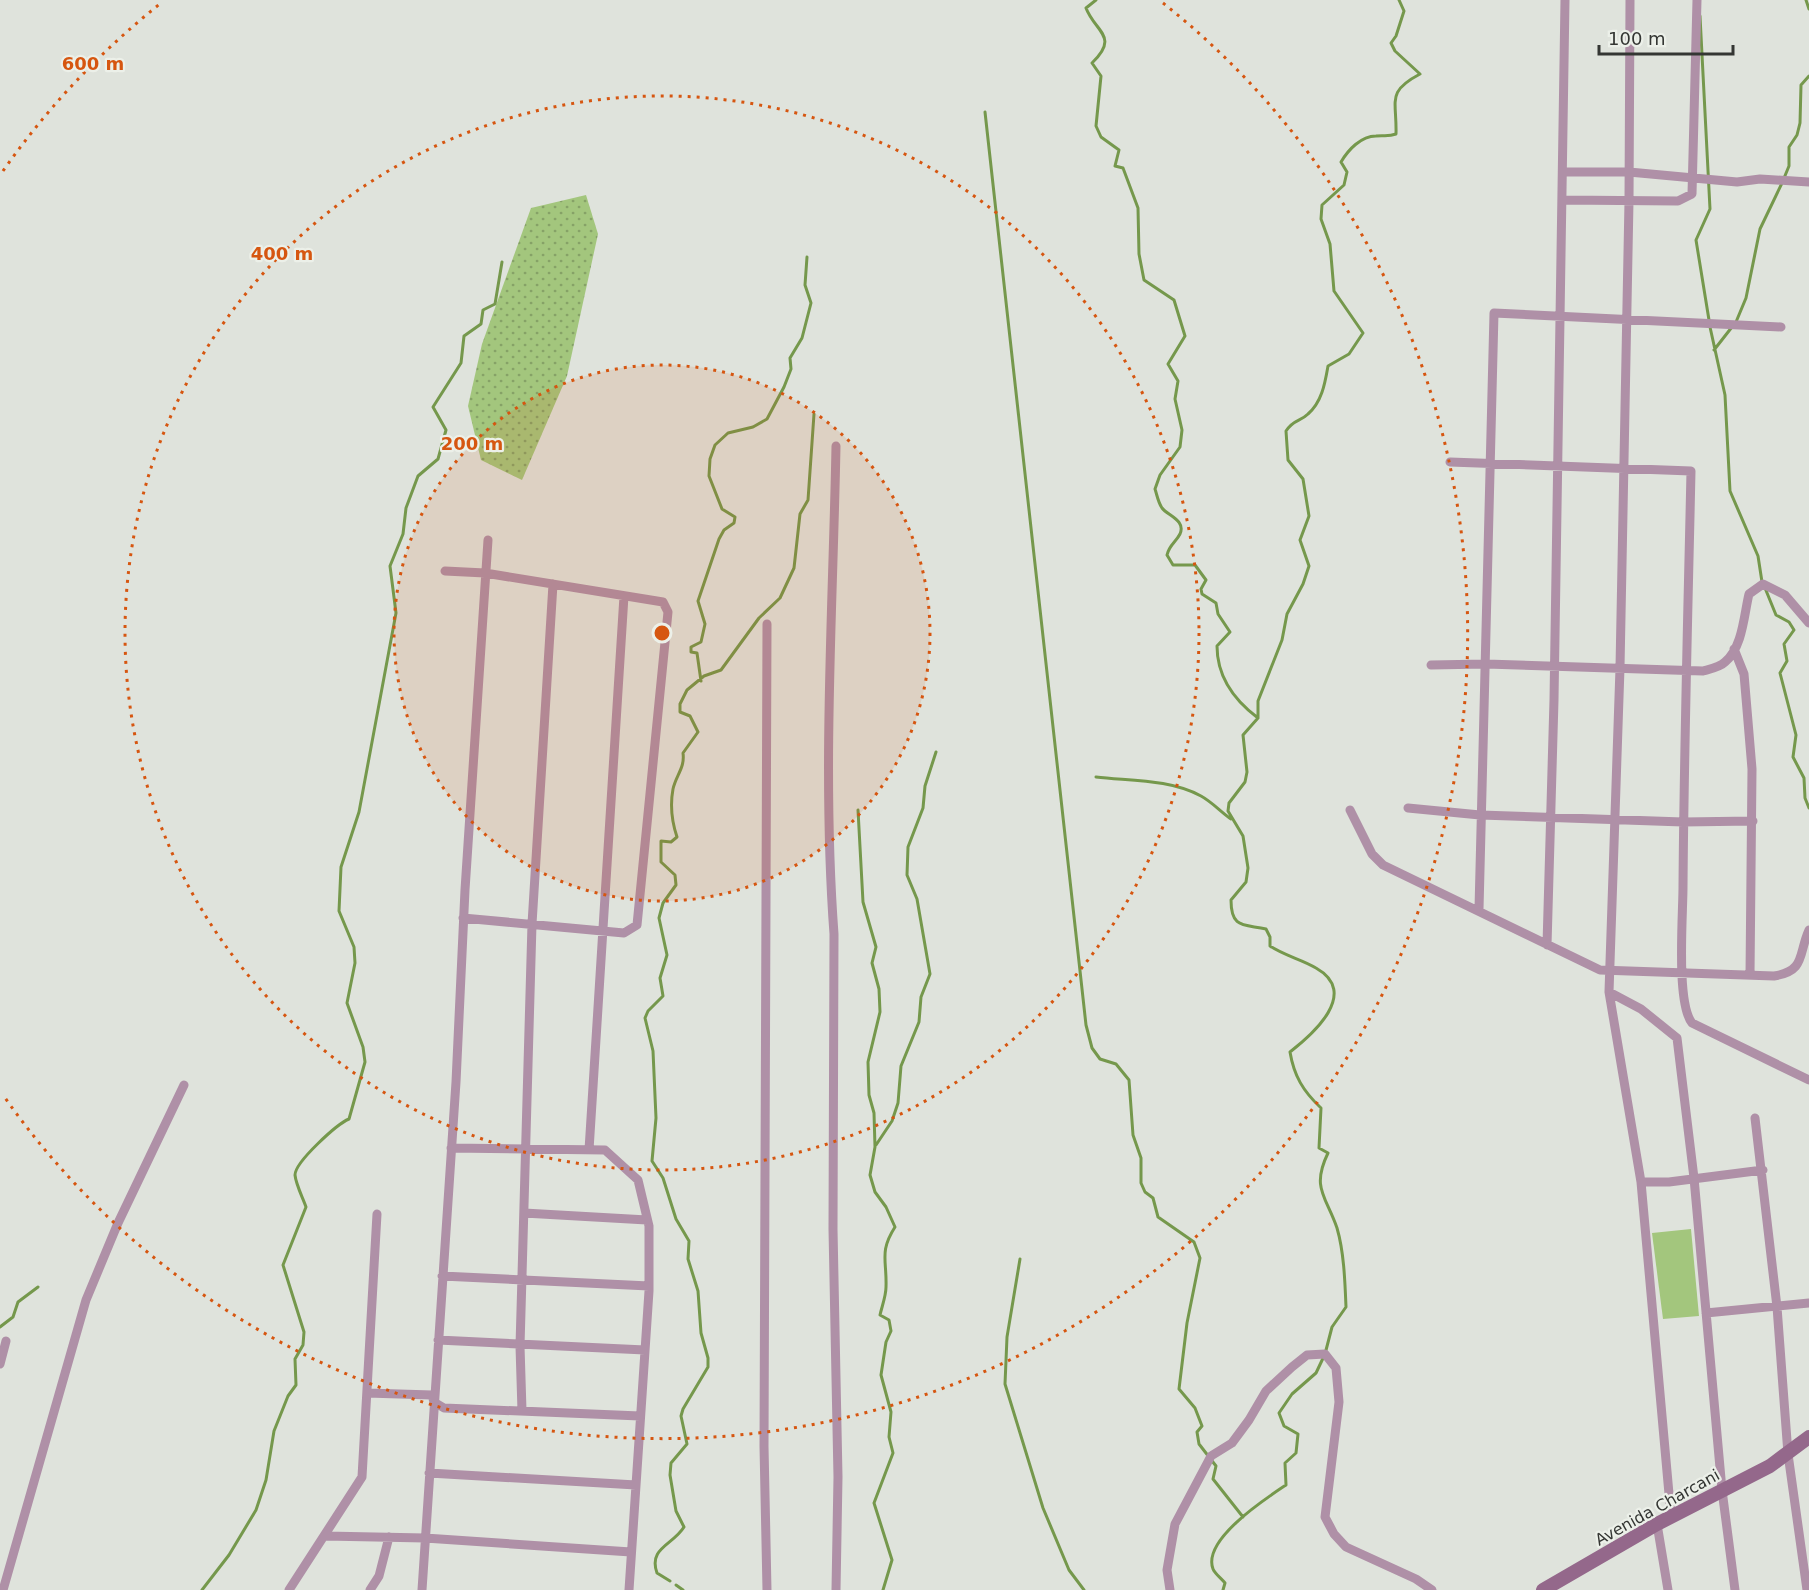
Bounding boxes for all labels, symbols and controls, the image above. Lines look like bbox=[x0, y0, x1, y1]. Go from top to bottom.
scale bar bbox=[1599, 18, 1732, 56]
text: 100 m bbox=[1608, 28, 1666, 49]
text: 600 m bbox=[62, 53, 124, 74]
text: 400 m bbox=[251, 243, 313, 264]
text: 200 m bbox=[441, 433, 503, 454]
centre of rings bbox=[652, 623, 672, 643]
street label: Avenida Charcani bbox=[1592, 1465, 1723, 1550]

